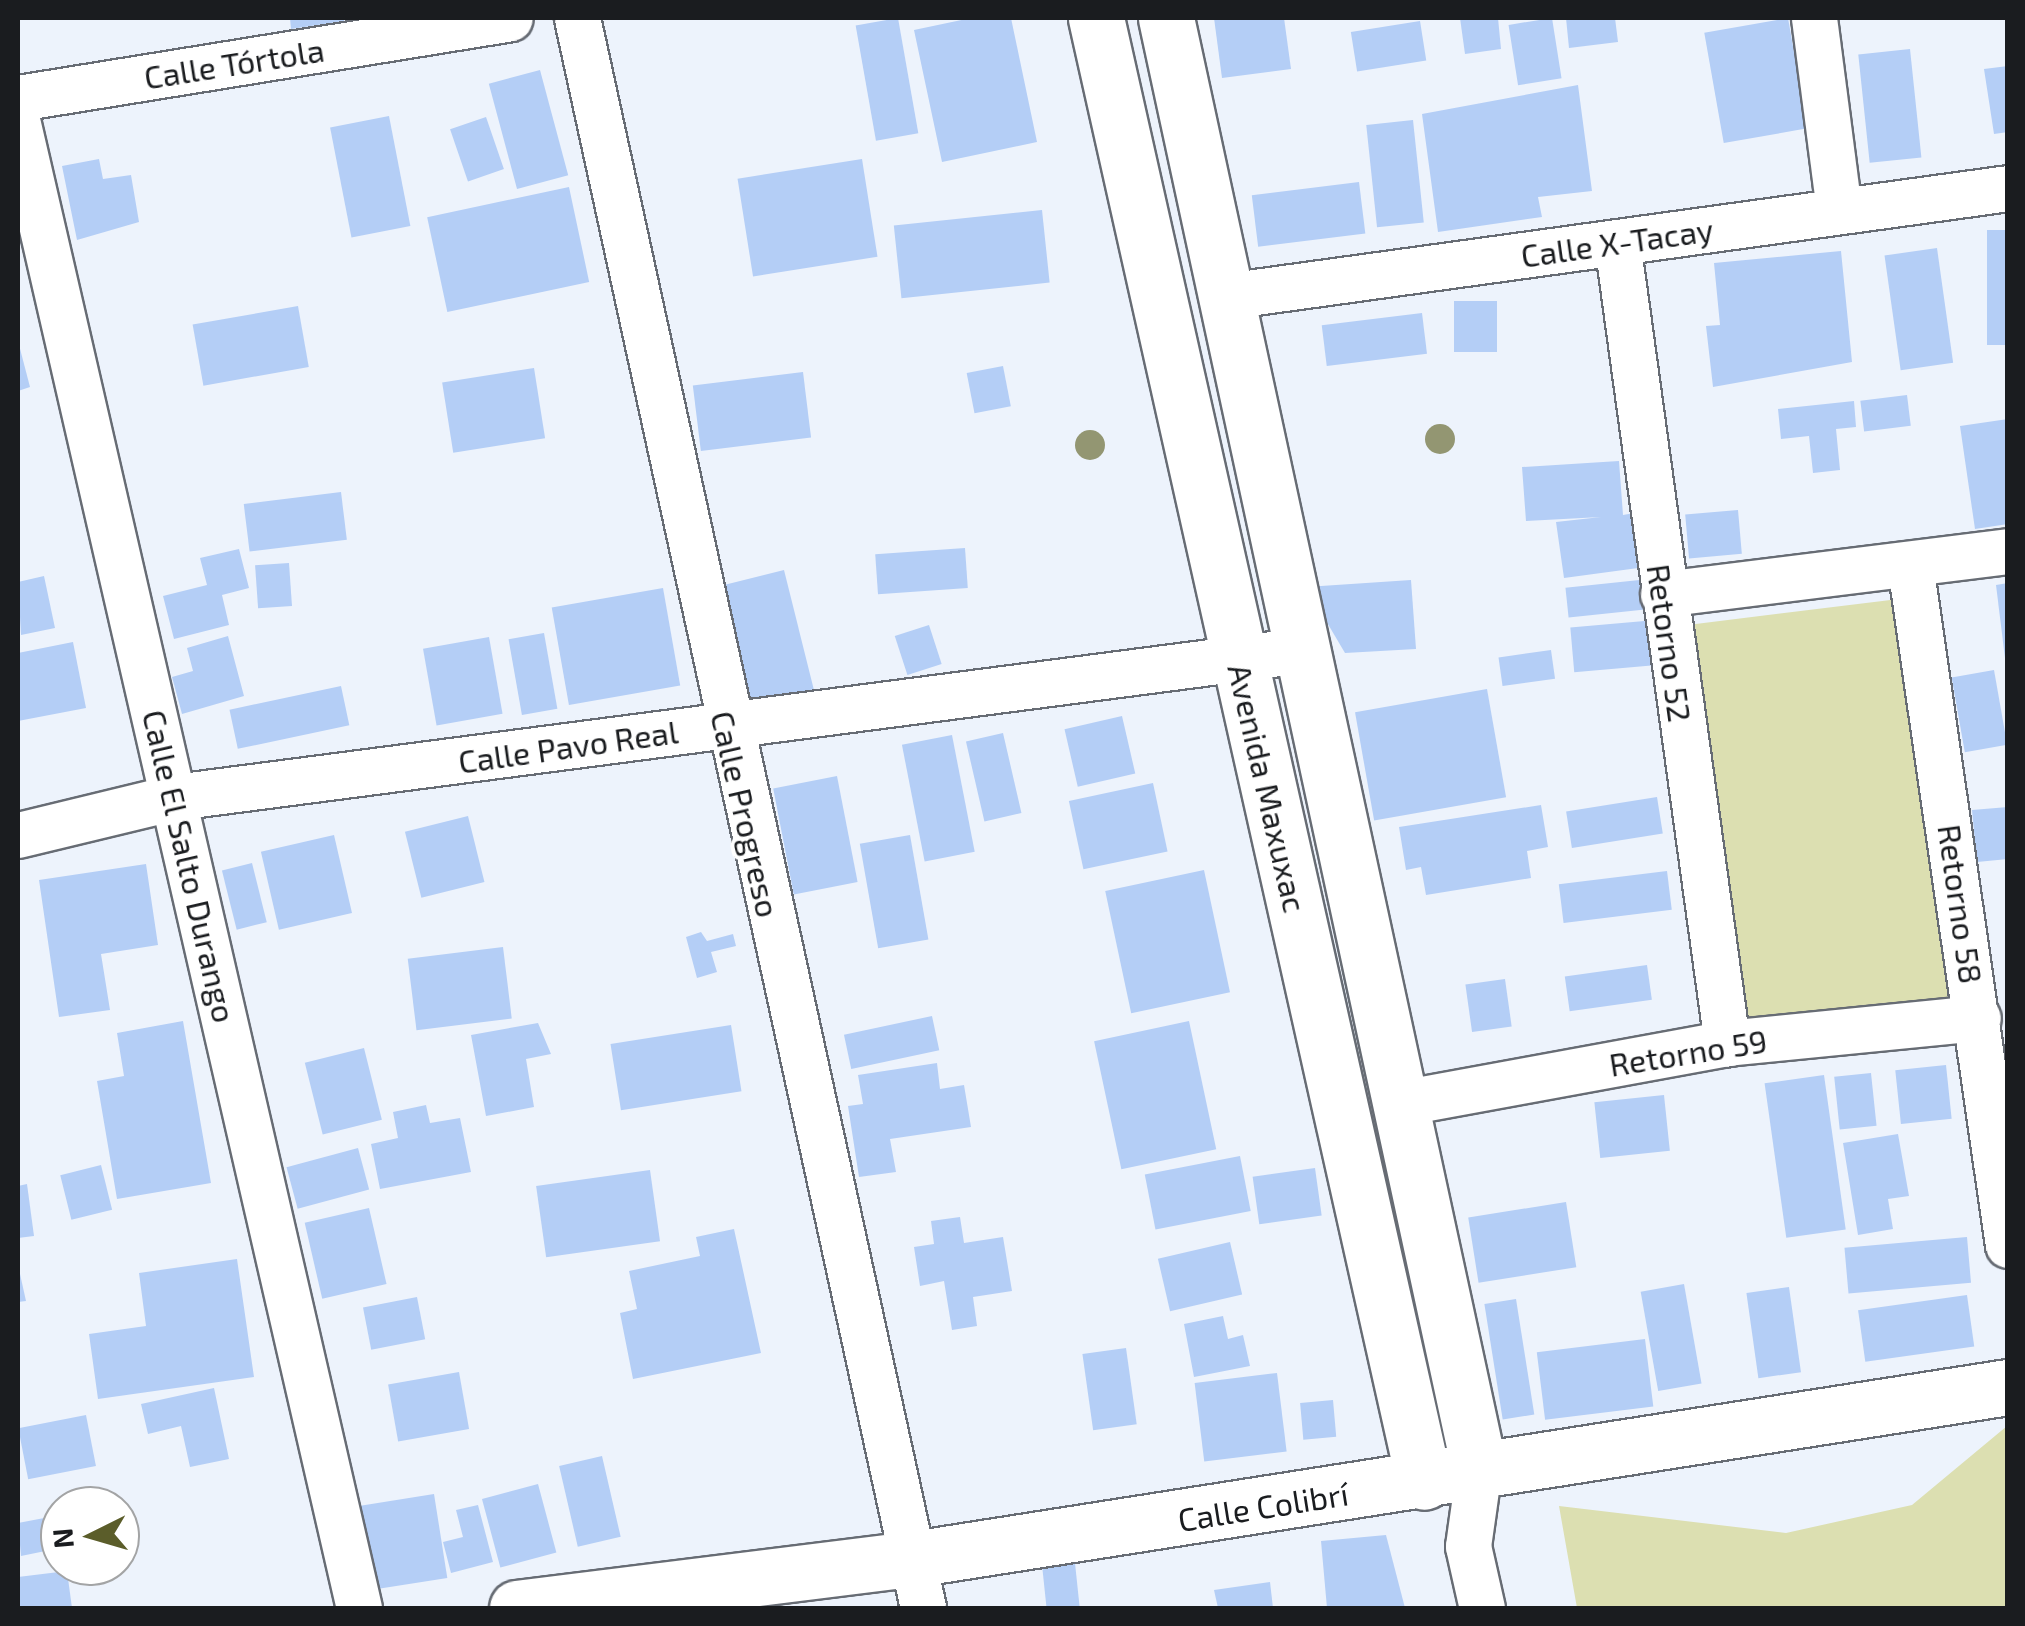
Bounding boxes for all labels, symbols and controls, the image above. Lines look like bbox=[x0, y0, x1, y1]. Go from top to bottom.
street label: Calle Tórtola bbox=[141, 30, 327, 96]
street label: Calle X-Tacay bbox=[1518, 209, 1716, 275]
street label: Retorno 52 bbox=[1640, 562, 1700, 724]
street label: Avenida Maxuxac bbox=[1221, 660, 1315, 916]
street label: Calle El Salto Durango bbox=[135, 706, 245, 1026]
street label: Calle Progreso bbox=[704, 707, 788, 921]
street label: Calle Pavo Real bbox=[456, 712, 680, 780]
street label: Retorno 58 bbox=[1931, 822, 1991, 986]
street label: Retorno 59 bbox=[1606, 1021, 1770, 1083]
street label: Calle Colibrí bbox=[1175, 1474, 1351, 1538]
north arrow bbox=[40, 1486, 140, 1586]
text: N bbox=[44, 1527, 80, 1550]

